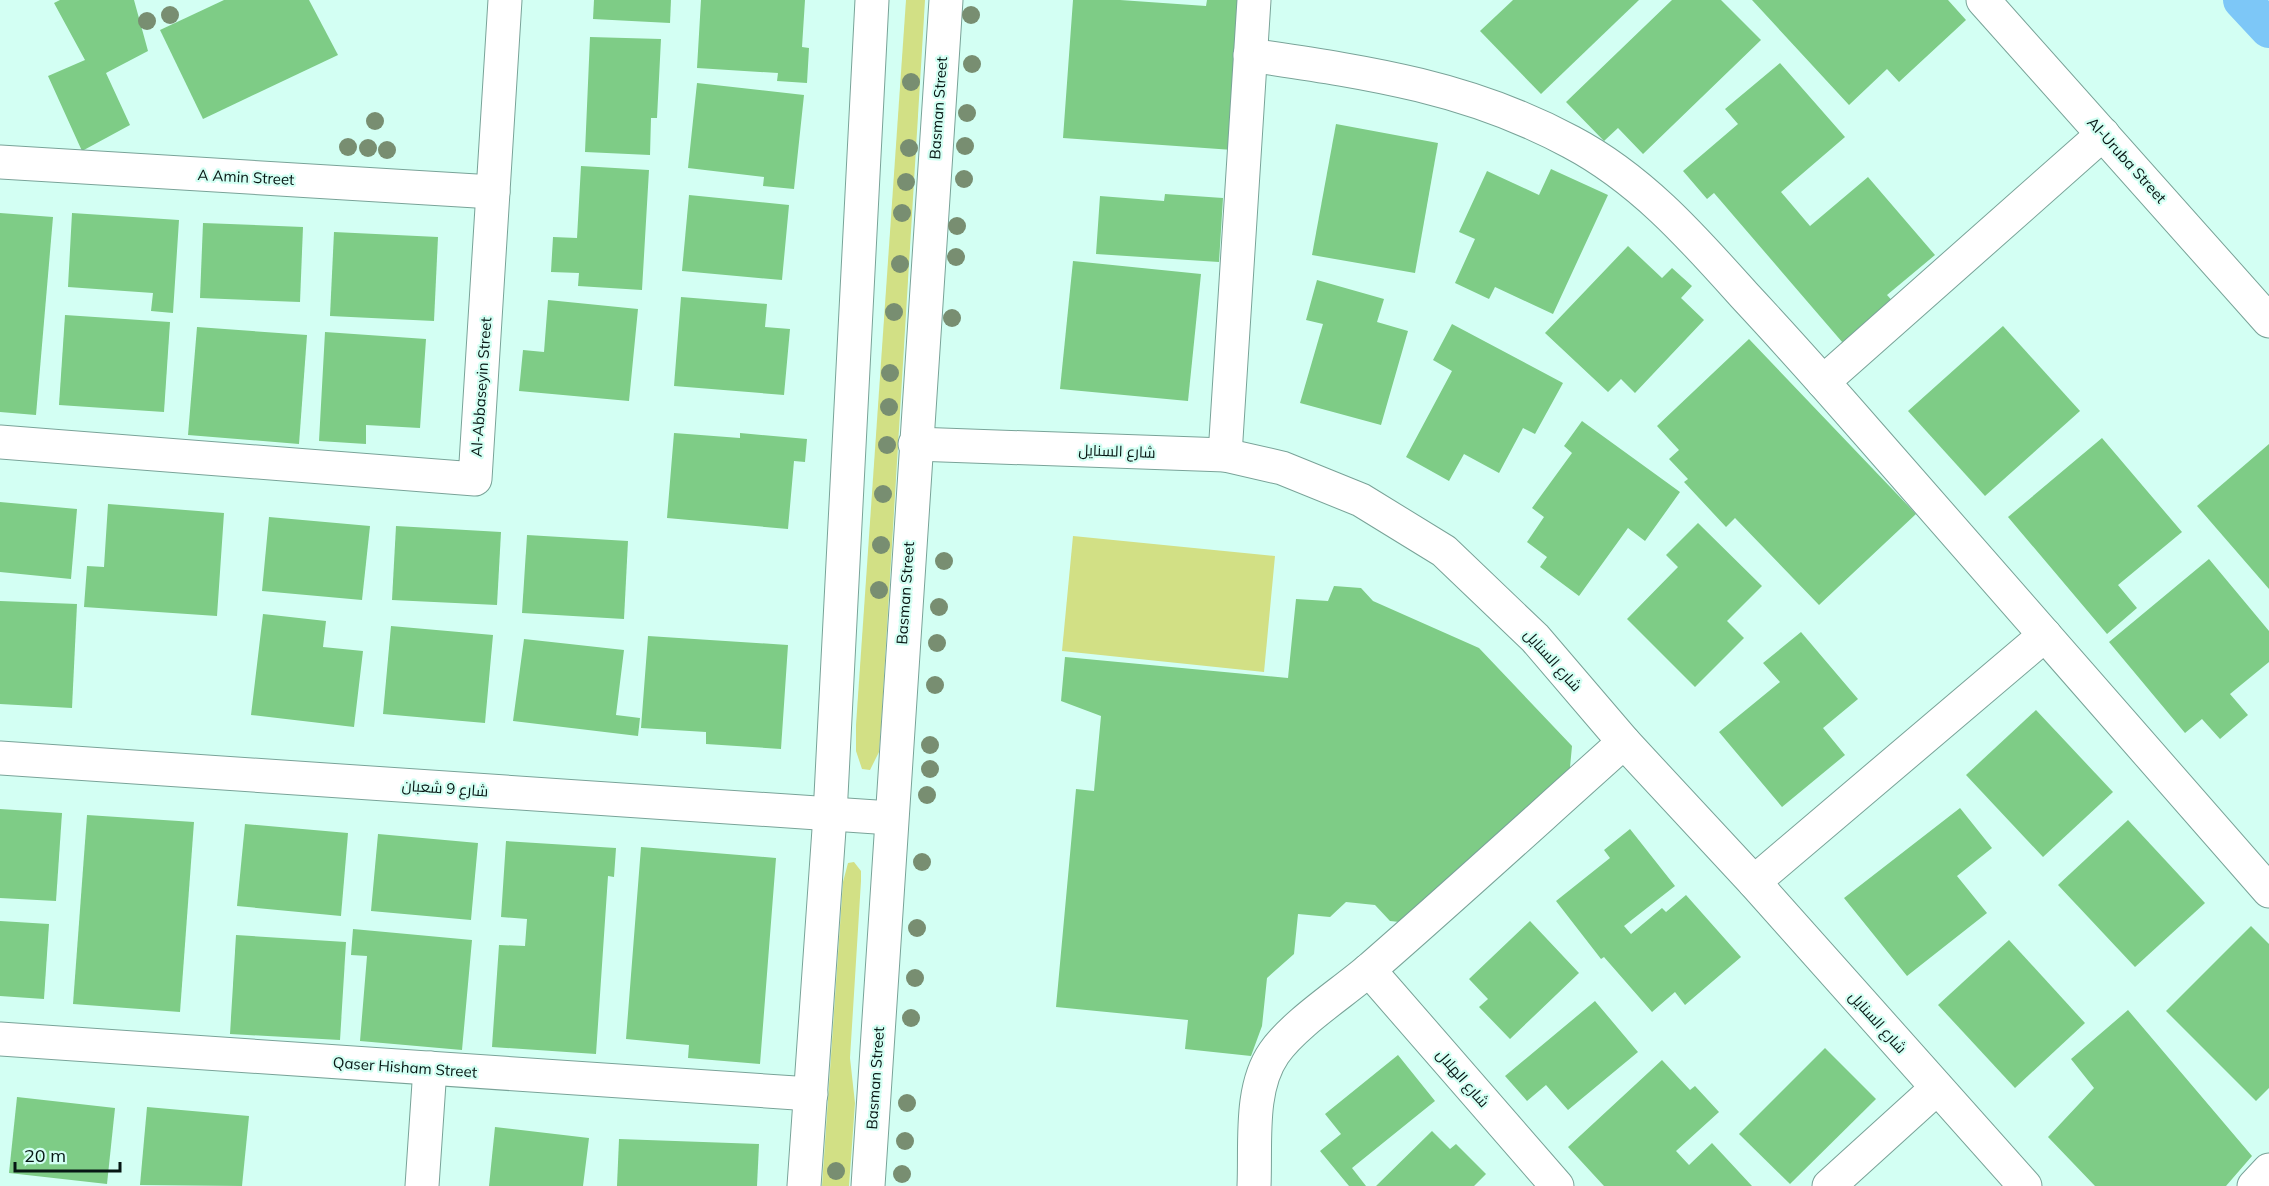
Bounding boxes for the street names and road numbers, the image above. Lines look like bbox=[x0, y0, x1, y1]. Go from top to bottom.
street label: Basman Street bbox=[925, 56, 951, 160]
street label: Al-Uruba Street bbox=[2083, 113, 2171, 207]
street label: A Amin Street bbox=[197, 165, 295, 189]
street label: Al-Abbaseyin Street bbox=[467, 317, 495, 457]
street label: شارع السنايل bbox=[1078, 440, 1156, 464]
street label: Basman Street bbox=[892, 541, 918, 645]
street label: شارع السنايل bbox=[1519, 625, 1586, 696]
street label: شارع 9 شعبان bbox=[401, 775, 489, 802]
street label: شارع السنايل bbox=[1844, 987, 1911, 1058]
street label: Basman Street bbox=[862, 1026, 888, 1130]
street label: شارع الهلال bbox=[1431, 1045, 1493, 1112]
street label: Qaser Hisham Street bbox=[332, 1052, 478, 1082]

